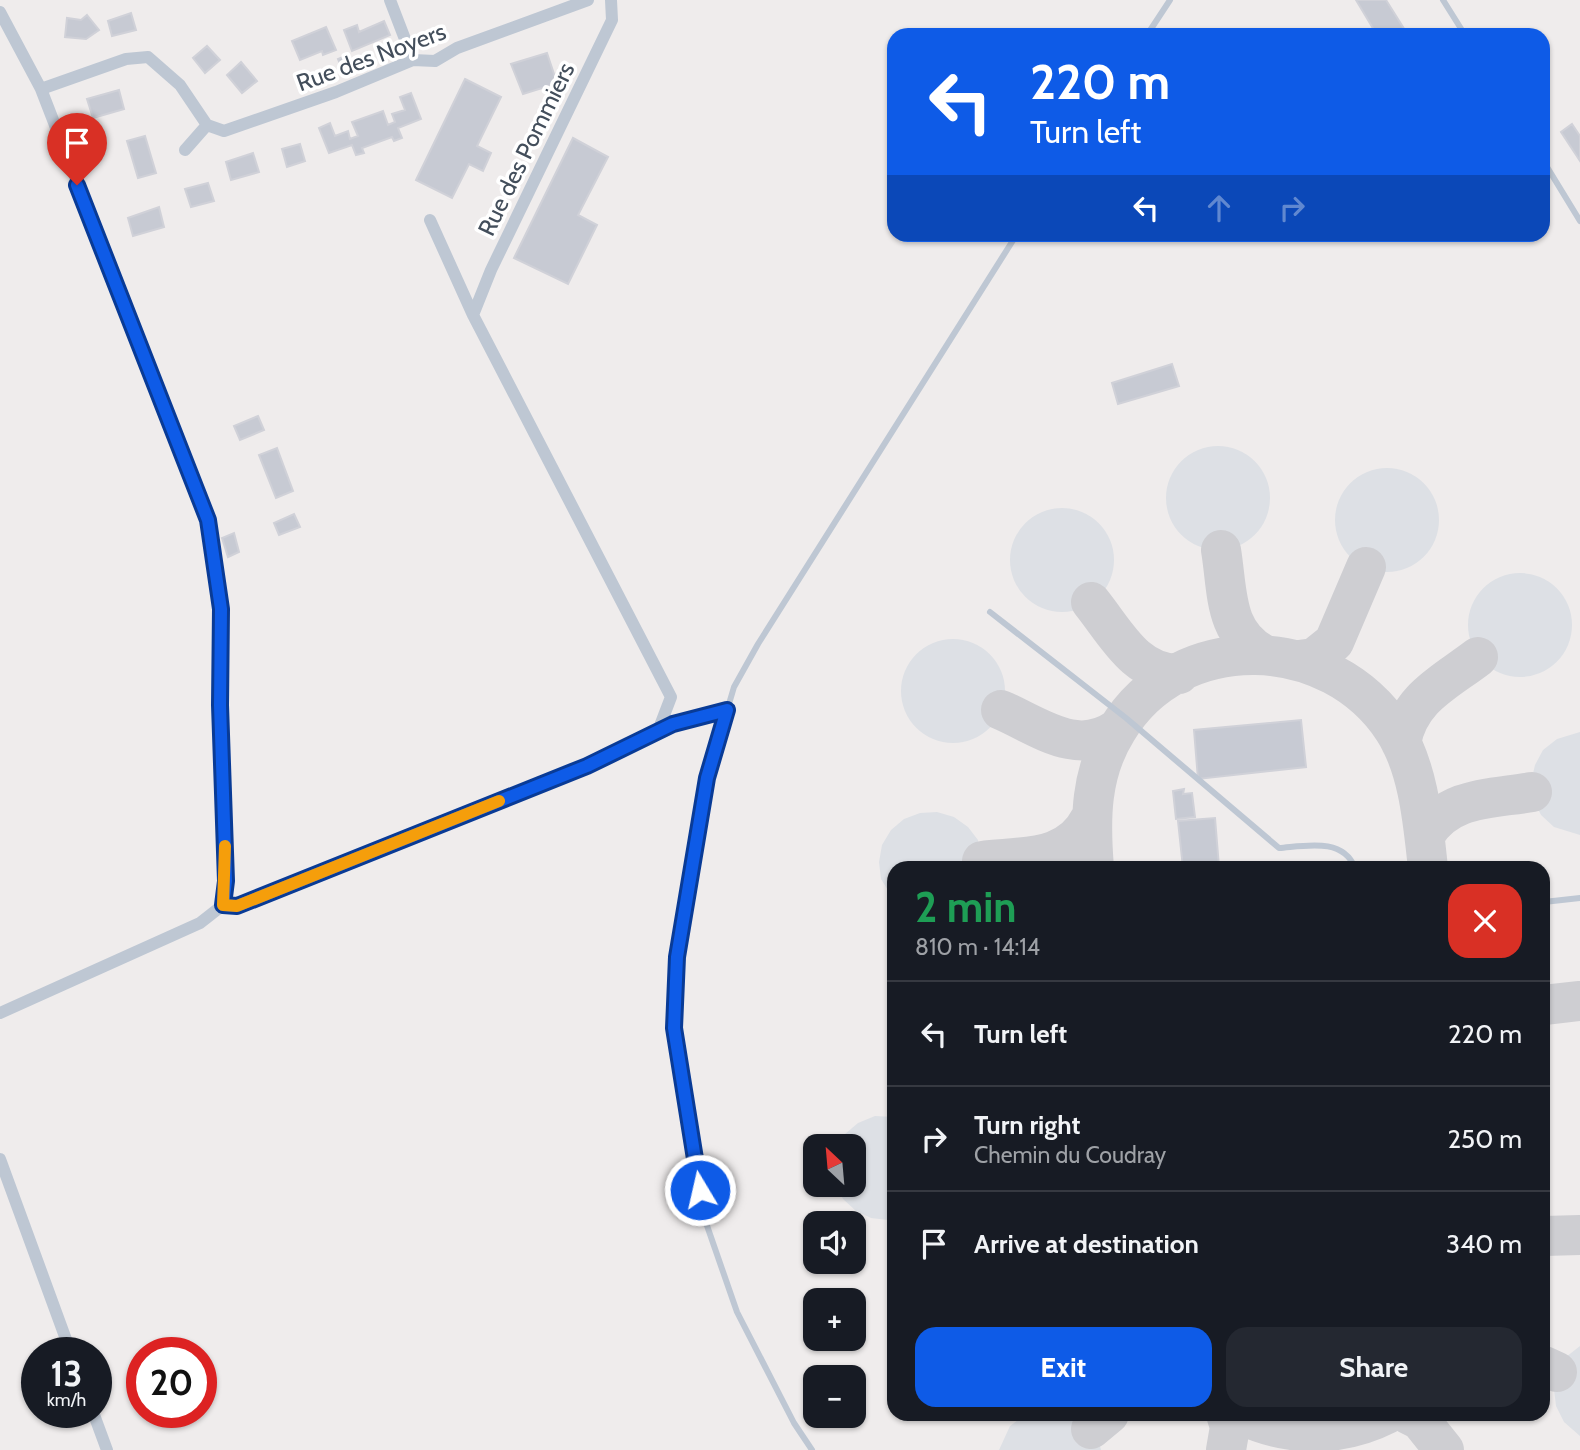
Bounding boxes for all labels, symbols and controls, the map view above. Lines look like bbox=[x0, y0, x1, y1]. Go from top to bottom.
street label: Rue des Noyers bbox=[292, 17, 450, 97]
text: 220 m bbox=[1030, 52, 1170, 111]
icon: left bbox=[915, 56, 1006, 147]
street label: Rue des Pommiers bbox=[472, 58, 580, 240]
text: Turn left bbox=[1030, 112, 1141, 151]
pin bbox=[47, 113, 107, 185]
icon: arrive bbox=[58, 124, 96, 162]
icon: left bbox=[1127, 189, 1165, 227]
icon: ahead bbox=[1200, 189, 1238, 227]
icon: right bbox=[1273, 189, 1311, 227]
text: 2 min bbox=[915, 881, 1016, 933]
button: close bbox=[1448, 884, 1522, 958]
text: 810 m · 14:14 bbox=[915, 933, 1040, 961]
icon: left bbox=[915, 1015, 953, 1053]
text: Turn left bbox=[974, 1018, 1067, 1050]
text: 220 m bbox=[1448, 1018, 1522, 1050]
text: Turn right bbox=[974, 1109, 1080, 1141]
icon: right bbox=[915, 1120, 953, 1158]
text: 250 m bbox=[1448, 1123, 1522, 1155]
north arrow bbox=[803, 1134, 866, 1197]
map controls bbox=[803, 1134, 866, 1428]
text: Chemin du Coudray bbox=[974, 1141, 1166, 1169]
position arrow bbox=[663, 1153, 737, 1227]
button: sound bbox=[803, 1211, 866, 1274]
icon: arrive bbox=[915, 1225, 953, 1263]
text: Arrive at destination bbox=[974, 1228, 1199, 1260]
text: 340 m bbox=[1446, 1228, 1522, 1260]
button: + bbox=[803, 1288, 866, 1351]
button: Exit bbox=[915, 1327, 1212, 1407]
button: Share bbox=[1226, 1327, 1522, 1407]
speed limit sign: 20 bbox=[126, 1337, 217, 1428]
text: 13 bbox=[51, 1352, 82, 1395]
button: − bbox=[803, 1365, 866, 1428]
text: km/h bbox=[47, 1389, 86, 1411]

